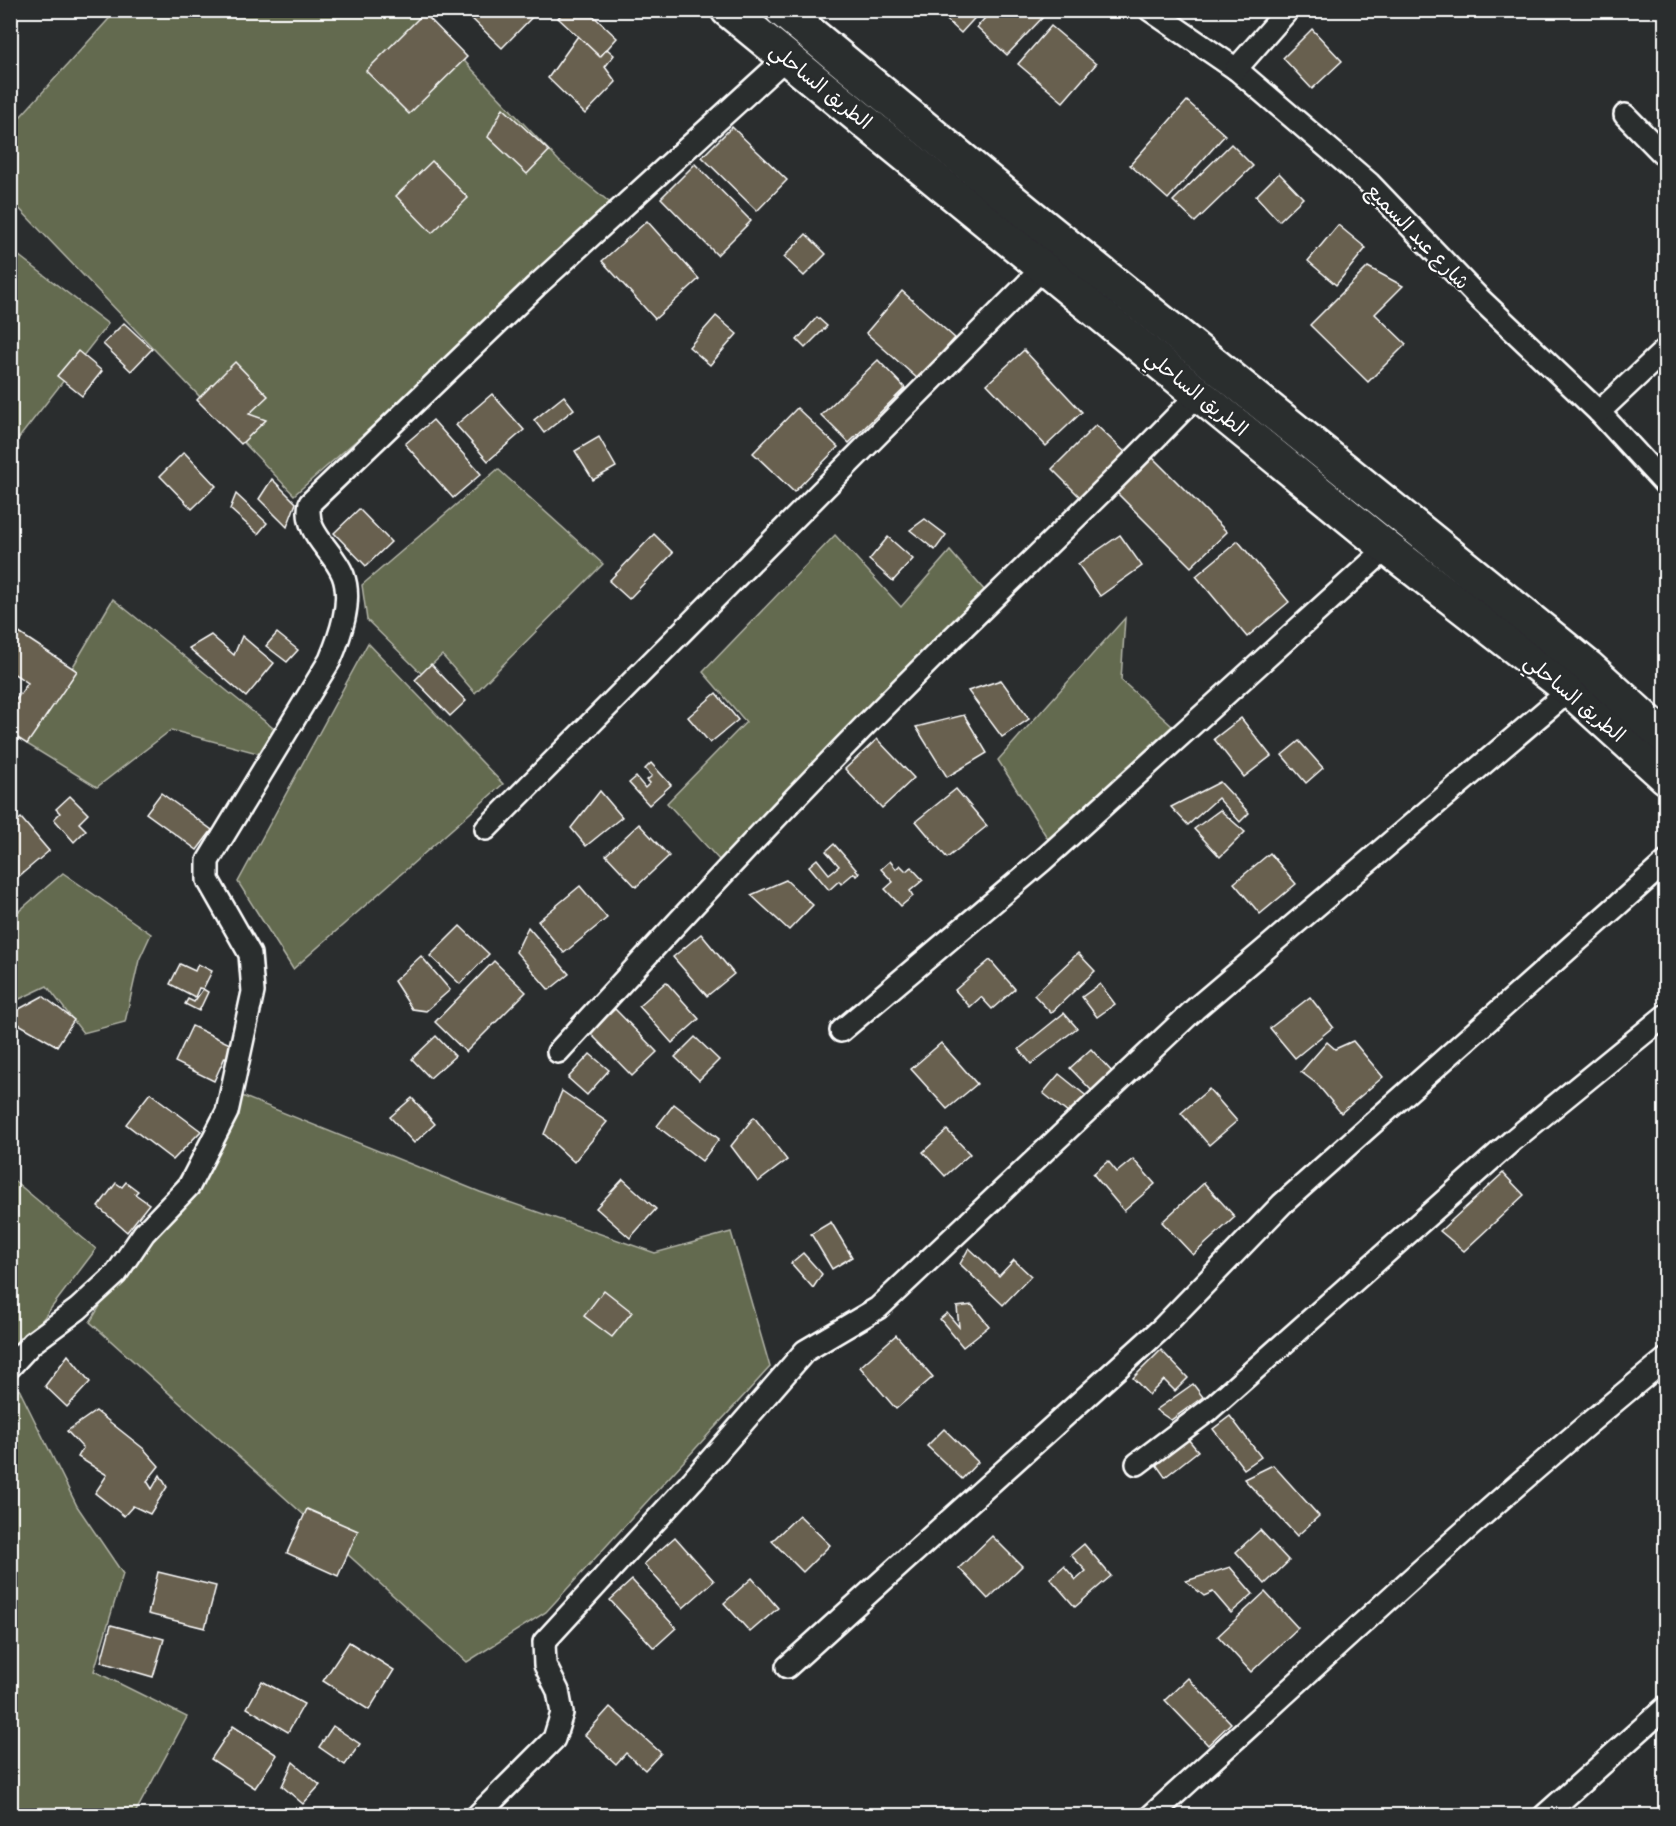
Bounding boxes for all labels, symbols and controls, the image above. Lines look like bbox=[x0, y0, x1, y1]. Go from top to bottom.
street label: الطريق الساحلي bbox=[762, 34, 880, 139]
street label: شارع عبد السميع bbox=[1357, 175, 1478, 298]
street label: الطريق الساحلي bbox=[1138, 341, 1256, 446]
street label: الطريق الساحلي bbox=[1516, 645, 1633, 752]

